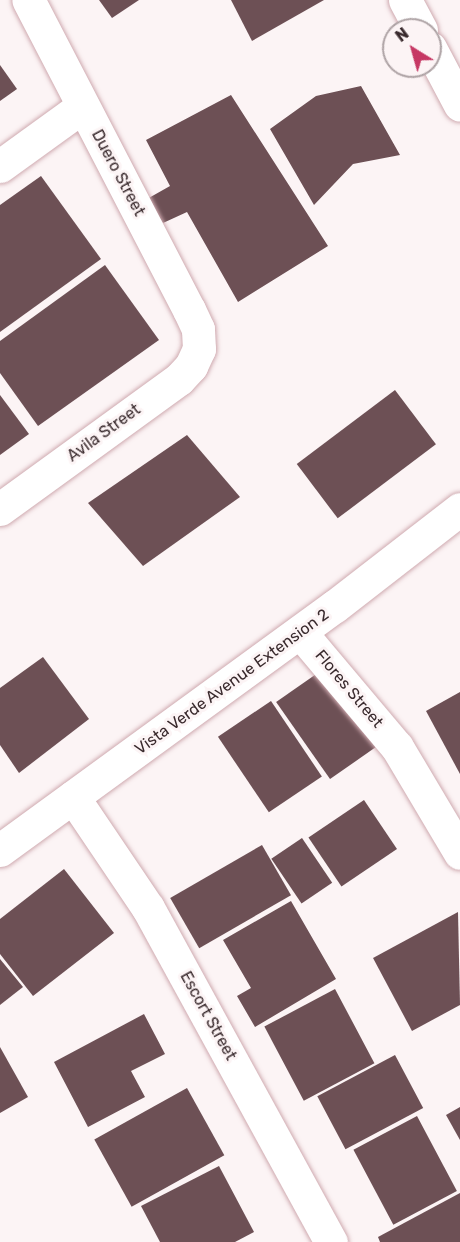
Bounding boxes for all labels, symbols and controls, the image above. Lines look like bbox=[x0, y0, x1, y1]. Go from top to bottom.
north arrow bbox=[382, 18, 442, 78]
text: N bbox=[392, 24, 412, 46]
street label: Duero Street bbox=[87, 127, 149, 219]
street label: Avila Street bbox=[64, 400, 144, 466]
street label: Vista Verde Avenue Extension 2 bbox=[131, 605, 333, 759]
street label: Flores Street bbox=[311, 646, 387, 732]
street label: Escort Street bbox=[176, 968, 240, 1064]

